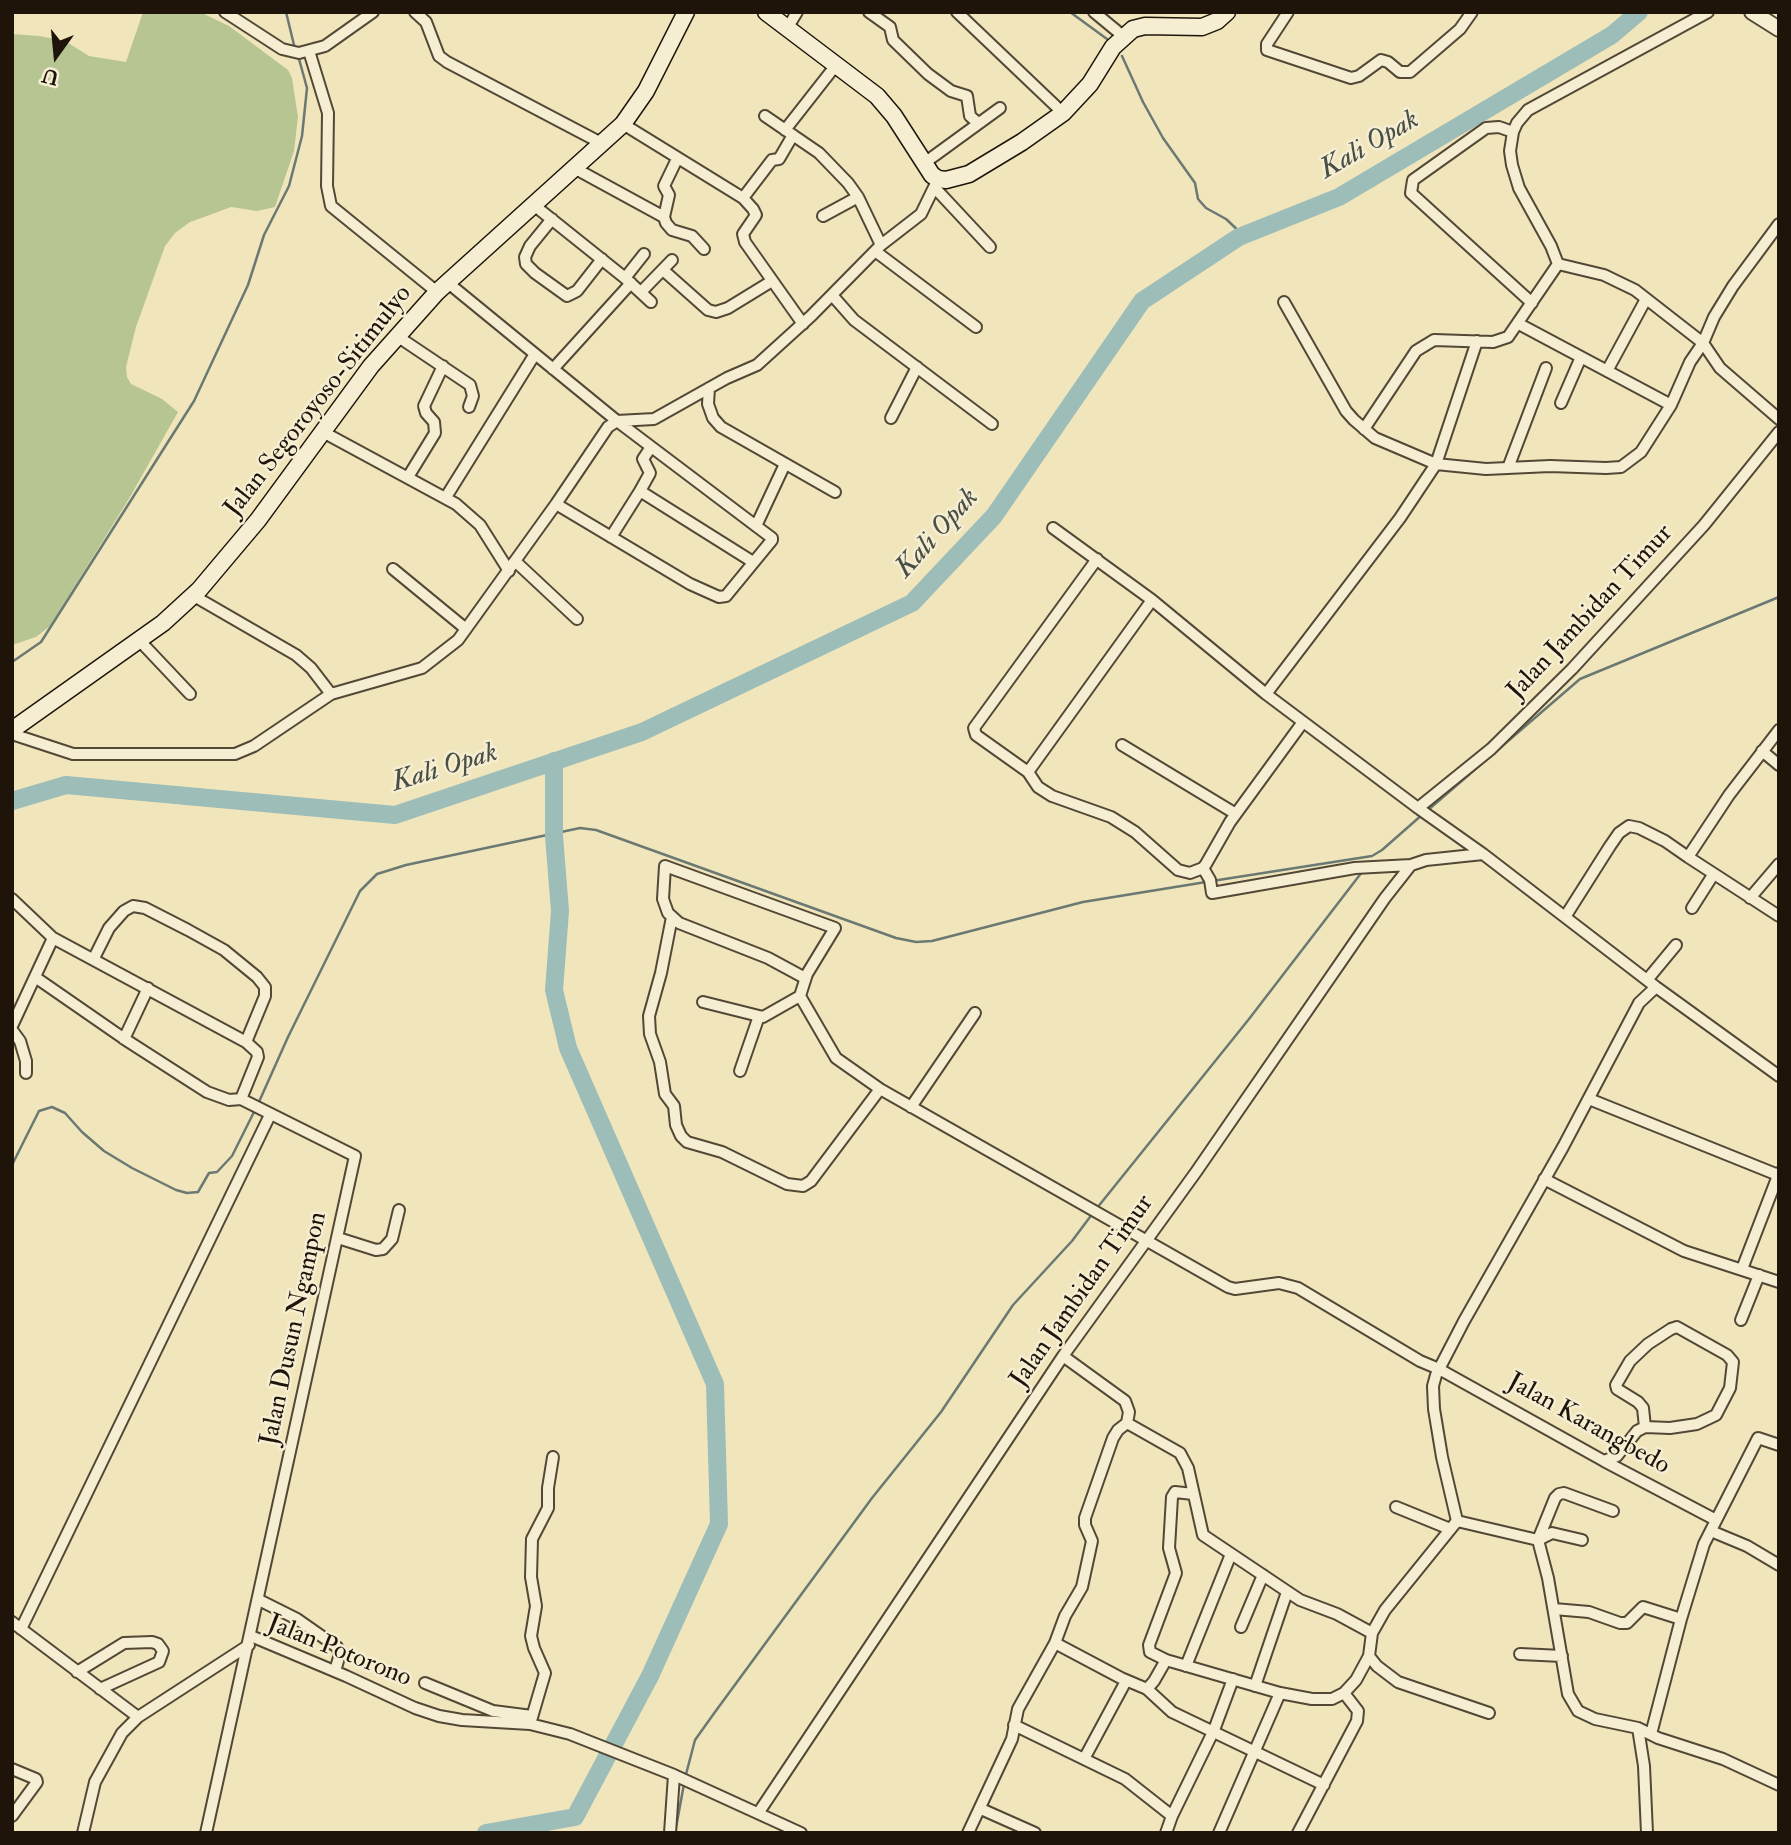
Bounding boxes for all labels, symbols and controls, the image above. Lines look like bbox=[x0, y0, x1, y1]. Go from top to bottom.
north arrow bbox=[21, 21, 91, 91]
text: U bbox=[40, 63, 61, 90]
water label: Kali Opak bbox=[1314, 104, 1426, 188]
street label: Jalan Segoroyoso-Sitimulyo bbox=[219, 280, 419, 524]
water label: Kali Opak bbox=[889, 482, 987, 586]
street label: Jalan Jambidan Timur bbox=[1502, 519, 1680, 707]
water label: Kali Opak bbox=[388, 737, 502, 801]
street label: Jalan Jambidan Timur bbox=[1005, 1190, 1161, 1394]
street label: Jalan Dusun Ngampon bbox=[255, 1209, 335, 1449]
street label: Jalan Karangbedo bbox=[1501, 1367, 1675, 1483]
street label: Jalan Potorono bbox=[262, 1609, 416, 1695]

